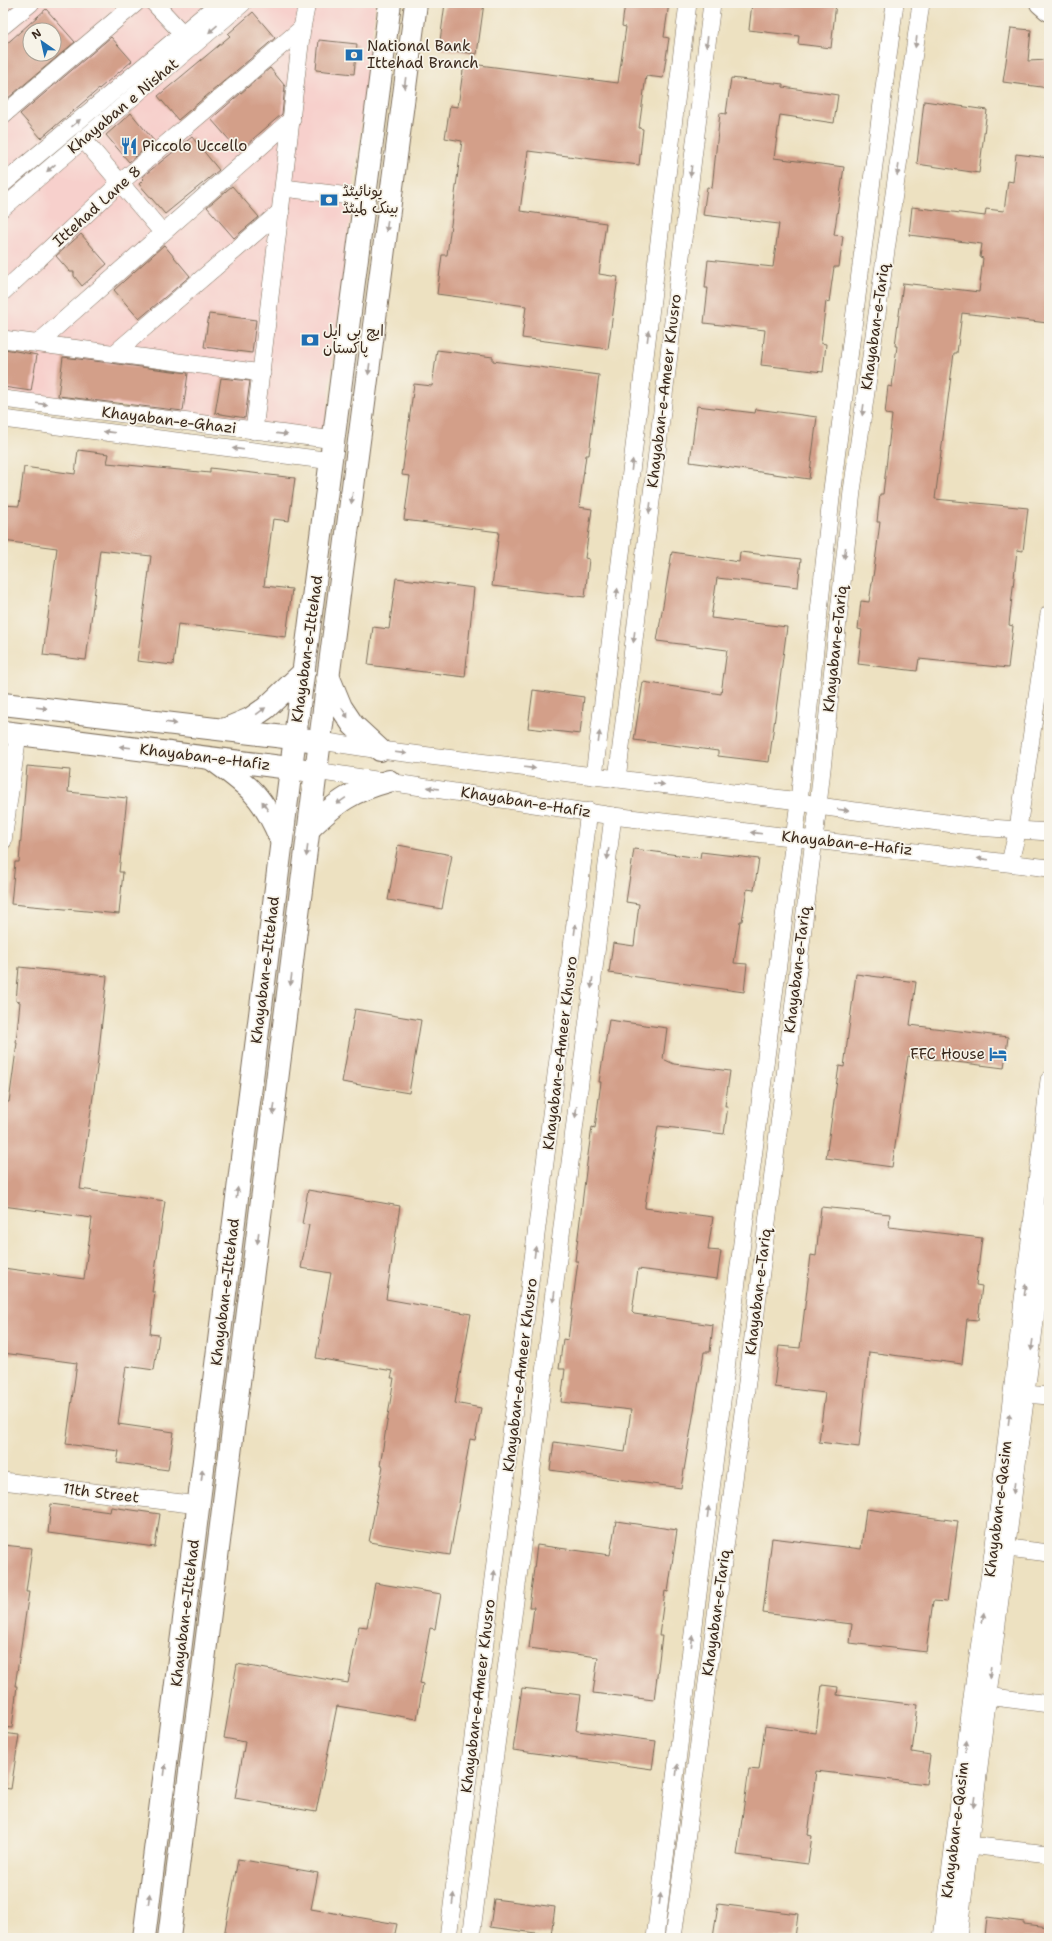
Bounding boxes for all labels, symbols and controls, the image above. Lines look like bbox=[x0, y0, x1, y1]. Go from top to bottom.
north arrow bbox=[22, 22, 62, 62]
one-way arrow bbox=[208, 24, 219, 33]
text: N bbox=[29, 25, 45, 43]
place label: National Bank Ittehad Branch bbox=[367, 36, 479, 73]
one-way arrow bbox=[704, 36, 710, 48]
one-way arrow bbox=[913, 36, 919, 48]
bank icon: National Bank Ittehad Branch bbox=[344, 45, 364, 65]
street label: Khayaban e Nishat bbox=[63, 54, 183, 158]
one-way arrow bbox=[402, 77, 408, 89]
one-way arrow bbox=[71, 119, 81, 128]
restaurant icon: Piccolo Uccello bbox=[119, 136, 139, 156]
place label: Piccolo Uccello bbox=[142, 136, 247, 156]
street label: Ittehad Lane 8 bbox=[49, 161, 145, 251]
one-way arrow bbox=[45, 163, 56, 172]
one-way arrow bbox=[895, 164, 901, 176]
one-way arrow bbox=[688, 165, 695, 177]
place label: یونائیٹڈ بینک لمیٹڈ bbox=[342, 181, 399, 218]
bank icon: یونائیٹڈ بینک لمیٹڈ bbox=[319, 190, 339, 210]
one-way arrow bbox=[384, 220, 390, 232]
street label: Khayaban-e-Tariq bbox=[856, 261, 894, 391]
street label: Khayaban-e-Ameer Khusro bbox=[642, 293, 686, 489]
place label: ایچ بی ایل پاکستان bbox=[323, 321, 384, 358]
bank icon: ایچ بی ایل پاکستان bbox=[300, 330, 320, 350]
one-way arrow bbox=[645, 330, 651, 342]
one-way arrow bbox=[365, 363, 372, 375]
one-way arrow bbox=[36, 401, 48, 407]
street label: Khayaban-e-Ghazi bbox=[100, 402, 238, 438]
one-way arrow bbox=[860, 404, 867, 416]
one-way arrow bbox=[103, 429, 115, 436]
one-way arrow bbox=[276, 431, 288, 437]
one-way arrow bbox=[231, 446, 244, 452]
one-way arrow bbox=[629, 459, 636, 471]
one-way arrow bbox=[349, 492, 355, 504]
one-way arrow bbox=[647, 502, 653, 514]
one-way arrow bbox=[842, 547, 849, 559]
street label: Khayaban-e-Ittehad bbox=[287, 574, 327, 724]
street label: Khayaban-e-Tariq bbox=[818, 583, 852, 713]
one-way arrow bbox=[613, 588, 620, 601]
one-way arrow bbox=[631, 631, 637, 643]
one-way arrow bbox=[36, 705, 48, 711]
one-way arrow bbox=[255, 707, 266, 715]
one-way arrow bbox=[341, 708, 349, 718]
one-way arrow bbox=[165, 720, 177, 726]
one-way arrow bbox=[596, 731, 602, 743]
street label: Khayaban-e-Hafiz bbox=[138, 739, 272, 775]
one-way arrow bbox=[119, 744, 131, 751]
one-way arrow bbox=[395, 750, 407, 756]
one-way arrow bbox=[524, 765, 536, 772]
one-way arrow bbox=[653, 781, 665, 787]
street label: Khayaban-e-Hafiz bbox=[459, 782, 593, 822]
one-way arrow bbox=[427, 784, 439, 790]
one-way arrow bbox=[336, 797, 346, 805]
one-way arrow bbox=[261, 800, 268, 812]
one-way arrow bbox=[837, 806, 849, 813]
street label: Khayaban-e-Hafiz bbox=[780, 826, 914, 860]
one-way arrow bbox=[750, 830, 762, 836]
one-way arrow bbox=[304, 845, 310, 857]
one-way arrow bbox=[605, 848, 611, 861]
one-way arrow bbox=[977, 856, 989, 862]
street label: Khayaban-e-Ittehad bbox=[246, 895, 284, 1045]
street label: Khayaban-e-Tariq bbox=[779, 904, 815, 1034]
one-way arrow bbox=[572, 923, 578, 935]
street label: Khayaban-e-Ameer Khusro bbox=[538, 955, 582, 1151]
one-way arrow bbox=[287, 974, 294, 986]
one-way arrow bbox=[589, 977, 595, 990]
place label: FFC House bbox=[910, 1044, 985, 1064]
hotel icon: FFC House bbox=[988, 1044, 1008, 1064]
one-way arrow bbox=[271, 1103, 277, 1115]
one-way arrow bbox=[573, 1106, 579, 1119]
one-way arrow bbox=[234, 1187, 241, 1199]
street label: Khayaban-e-Ittehad bbox=[206, 1217, 244, 1367]
street label: Khayaban-e-Tariq bbox=[740, 1226, 776, 1356]
one-way arrow bbox=[255, 1232, 261, 1244]
one-way arrow bbox=[532, 1246, 538, 1259]
street label: Khayaban-e-Ameer Khusro bbox=[498, 1277, 542, 1473]
one-way arrow bbox=[1022, 1284, 1028, 1296]
one-way arrow bbox=[550, 1291, 557, 1303]
one-way arrow bbox=[1028, 1339, 1035, 1351]
one-way arrow bbox=[1006, 1413, 1013, 1425]
street label: Khayaban-e-Qasim bbox=[980, 1440, 1016, 1578]
one-way arrow bbox=[199, 1469, 205, 1481]
street label: 11th Street bbox=[62, 1478, 140, 1508]
one-way arrow bbox=[1011, 1482, 1017, 1494]
one-way arrow bbox=[705, 1506, 711, 1518]
street label: Khayaban-e-Ittehad bbox=[166, 1538, 204, 1688]
street label: Khayaban-e-Tariq bbox=[697, 1547, 735, 1677]
one-way arrow bbox=[491, 1570, 497, 1582]
street label: Khayaban-e-Ameer Khusro bbox=[456, 1598, 500, 1794]
one-way arrow bbox=[980, 1612, 986, 1624]
one-way arrow bbox=[689, 1635, 696, 1647]
one-way arrow bbox=[987, 1667, 993, 1679]
one-way arrow bbox=[962, 1740, 969, 1752]
street label: Khayaban-e-Qasim bbox=[937, 1761, 973, 1899]
one-way arrow bbox=[162, 1764, 168, 1776]
one-way arrow bbox=[674, 1764, 680, 1776]
one-way arrow bbox=[971, 1796, 977, 1808]
one-way arrow bbox=[146, 1893, 152, 1905]
one-way arrow bbox=[450, 1893, 456, 1905]
one-way arrow bbox=[657, 1893, 664, 1905]

